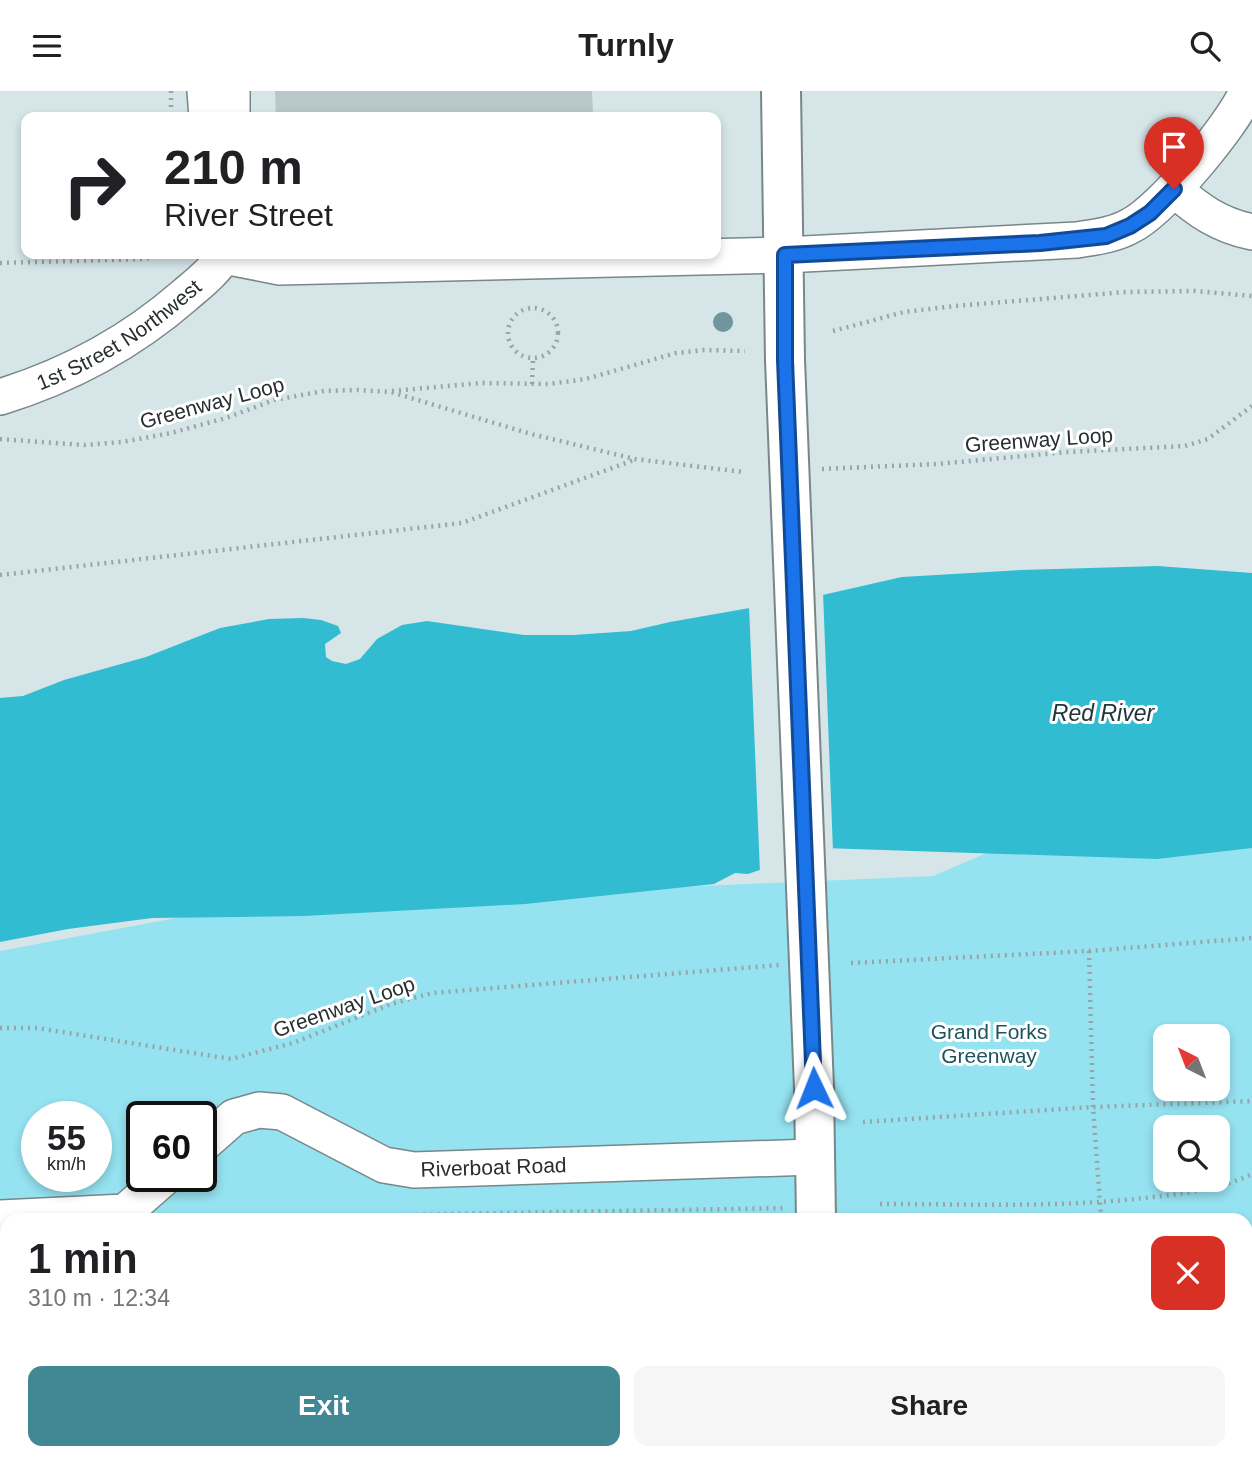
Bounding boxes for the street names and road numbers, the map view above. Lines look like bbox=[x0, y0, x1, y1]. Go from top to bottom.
street label: 1st Street Northwest bbox=[33, 275, 206, 394]
street label: Greenway Loop bbox=[137, 372, 286, 433]
street label: Greenway Loop bbox=[964, 423, 1114, 456]
street label: Greenway Loop bbox=[270, 972, 418, 1042]
street label: Riverboat Road bbox=[420, 1153, 567, 1181]

